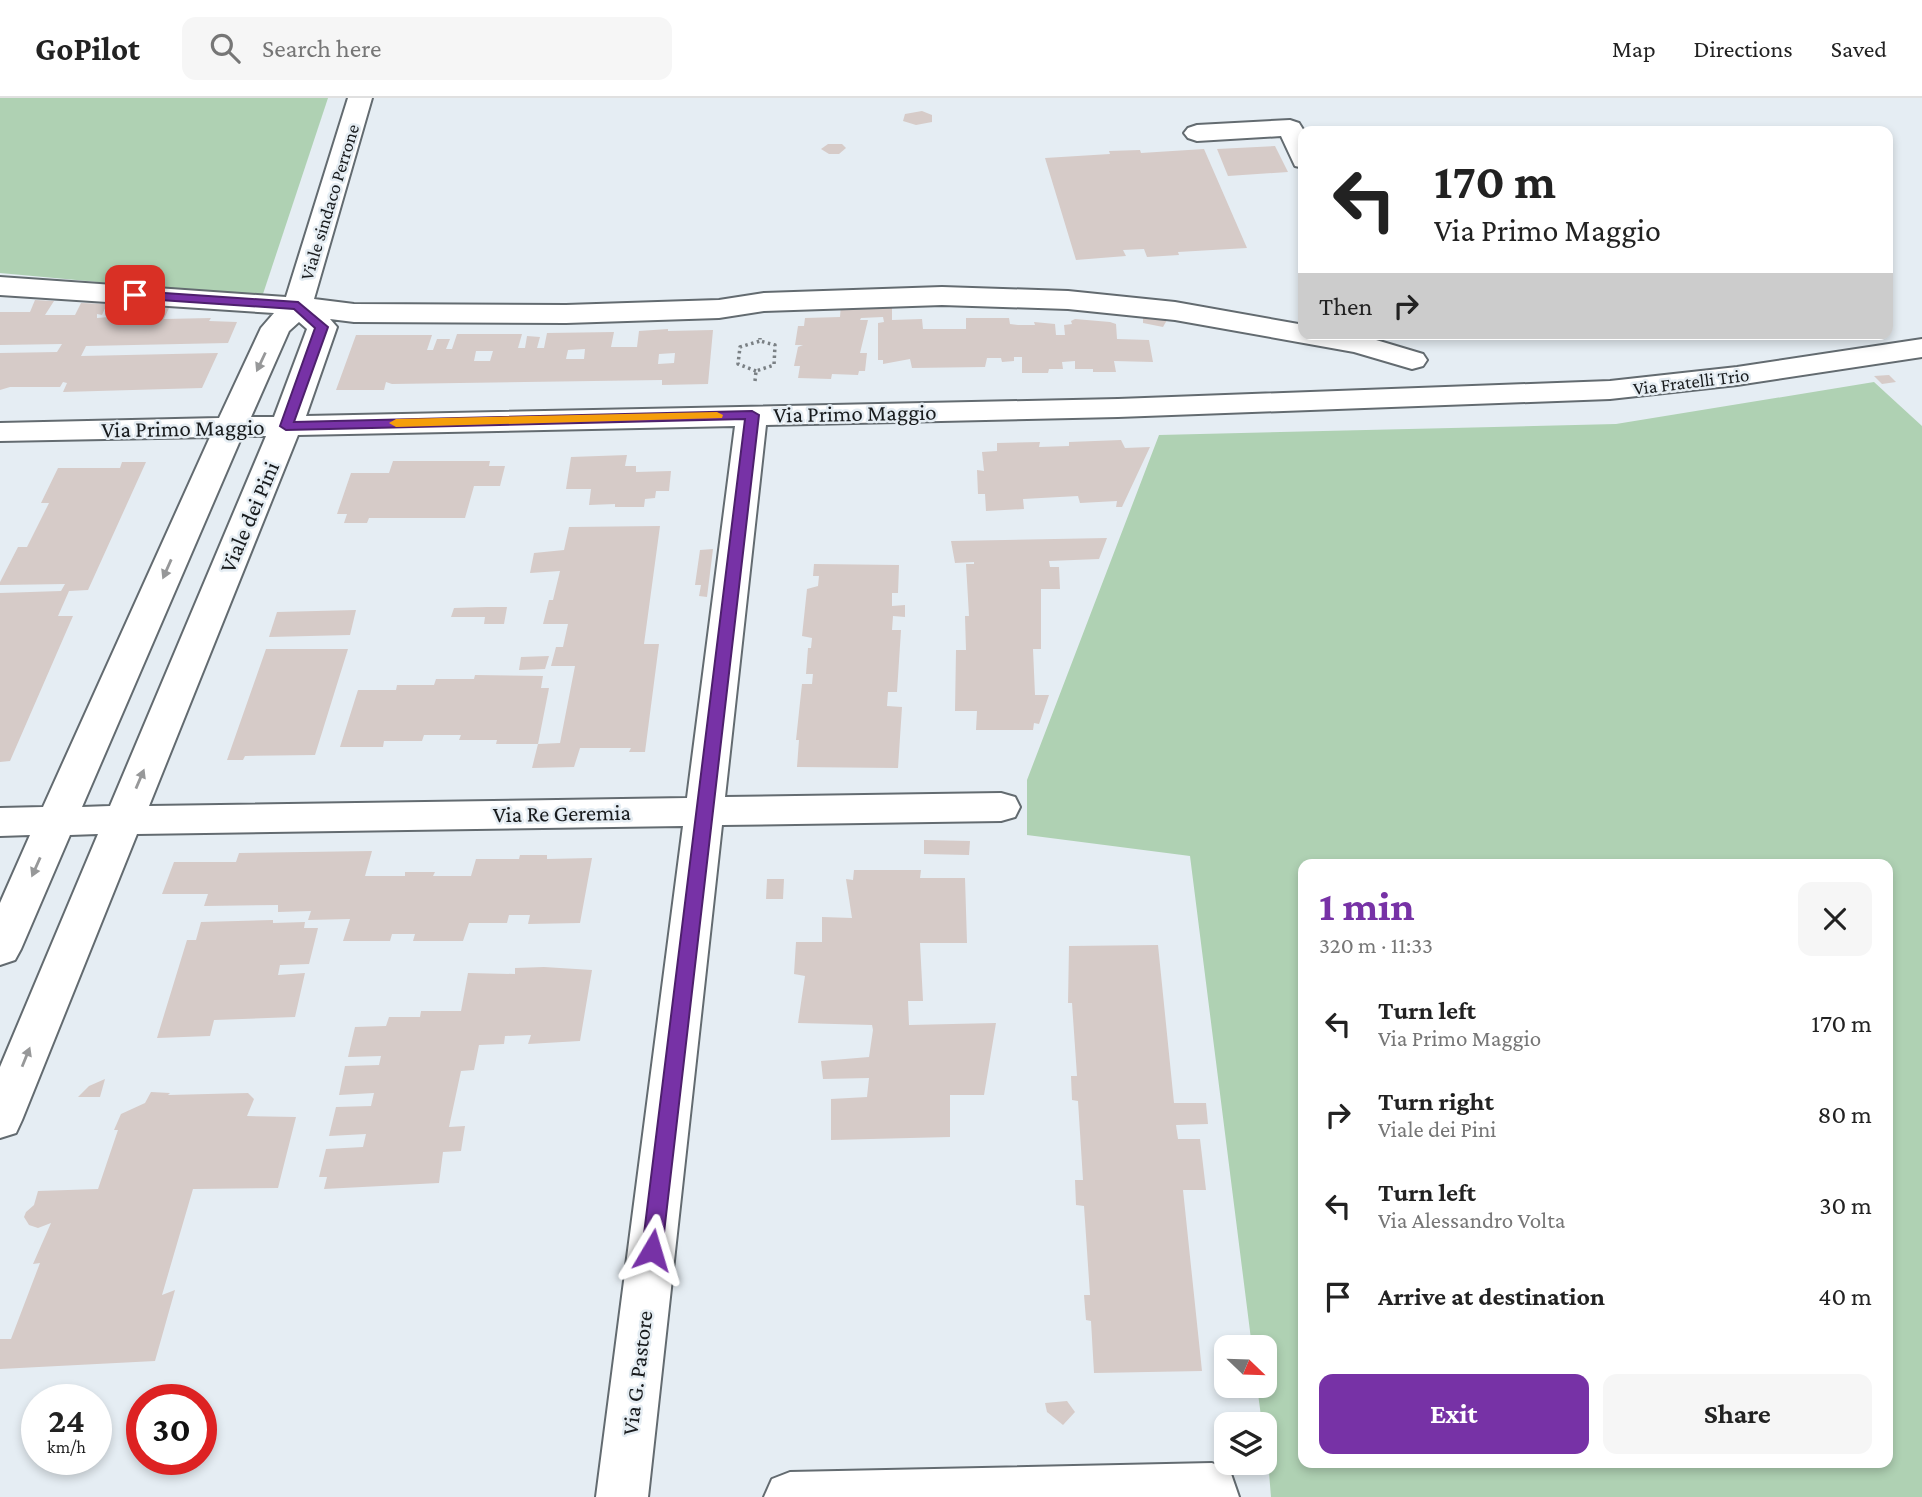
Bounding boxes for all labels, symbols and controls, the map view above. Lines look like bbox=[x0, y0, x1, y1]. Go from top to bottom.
search box bbox=[182, 17, 672, 80]
icon: search bbox=[206, 29, 244, 67]
text: GoPilot bbox=[35, 30, 140, 67]
text: Search here bbox=[262, 34, 381, 63]
text: Map bbox=[1612, 35, 1656, 62]
text: Directions bbox=[1694, 35, 1793, 62]
text: Saved bbox=[1831, 35, 1887, 62]
street label: Viale sindaco Perrone bbox=[296, 122, 363, 283]
icon: left bbox=[1319, 154, 1410, 245]
text: 170 m bbox=[1434, 154, 1556, 209]
text: Via Primo Maggio bbox=[1434, 212, 1661, 248]
pin bbox=[105, 265, 165, 325]
icon: arrive bbox=[116, 276, 154, 314]
icon: right bbox=[1387, 287, 1425, 325]
text: Then bbox=[1319, 292, 1373, 321]
one-way arrow bbox=[255, 352, 267, 372]
street label: Via Fratelli Trio bbox=[1632, 364, 1750, 399]
street label: Via Primo Maggio bbox=[773, 399, 937, 427]
street label: Via Primo Maggio bbox=[101, 414, 265, 442]
street label: Viale dei Pini bbox=[214, 457, 284, 577]
one-way arrow bbox=[161, 559, 172, 580]
one-way arrow bbox=[135, 768, 146, 789]
street label: Via Re Geremia bbox=[493, 799, 632, 827]
one-way arrow bbox=[30, 857, 42, 877]
text: 1 min bbox=[1319, 882, 1415, 929]
button: close bbox=[1798, 882, 1872, 956]
text: 320 m · 11:33 bbox=[1319, 932, 1433, 958]
text: Turn left bbox=[1378, 996, 1476, 1025]
icon: left bbox=[1319, 1005, 1357, 1043]
text: 170 m bbox=[1811, 1009, 1872, 1038]
text: Via Primo Maggio bbox=[1378, 1025, 1541, 1051]
one-way arrow bbox=[20, 1047, 31, 1068]
text: Turn right bbox=[1378, 1087, 1494, 1116]
icon: right bbox=[1319, 1096, 1357, 1134]
text: 80 m bbox=[1818, 1100, 1872, 1129]
text: Viale dei Pini bbox=[1378, 1116, 1496, 1142]
text: Turn left bbox=[1378, 1178, 1476, 1207]
icon: left bbox=[1319, 1187, 1357, 1225]
text: 30 m bbox=[1819, 1191, 1872, 1220]
text: Via Alessandro Volta bbox=[1378, 1207, 1565, 1233]
position arrow bbox=[615, 1213, 689, 1287]
icon: arrive bbox=[1319, 1278, 1357, 1316]
text: Arrive at destination bbox=[1378, 1282, 1605, 1311]
text: 40 m bbox=[1818, 1282, 1872, 1311]
street label: Via G. Pastore bbox=[616, 1309, 658, 1437]
north arrow bbox=[1214, 1335, 1278, 1398]
map controls bbox=[1214, 1335, 1277, 1475]
button: Exit bbox=[1319, 1374, 1589, 1454]
button: Share bbox=[1603, 1374, 1872, 1454]
speed limit sign: 30 bbox=[126, 1384, 217, 1475]
text: 24 bbox=[48, 1401, 85, 1440]
button: layers bbox=[1214, 1412, 1277, 1475]
text: km/h bbox=[47, 1437, 86, 1457]

